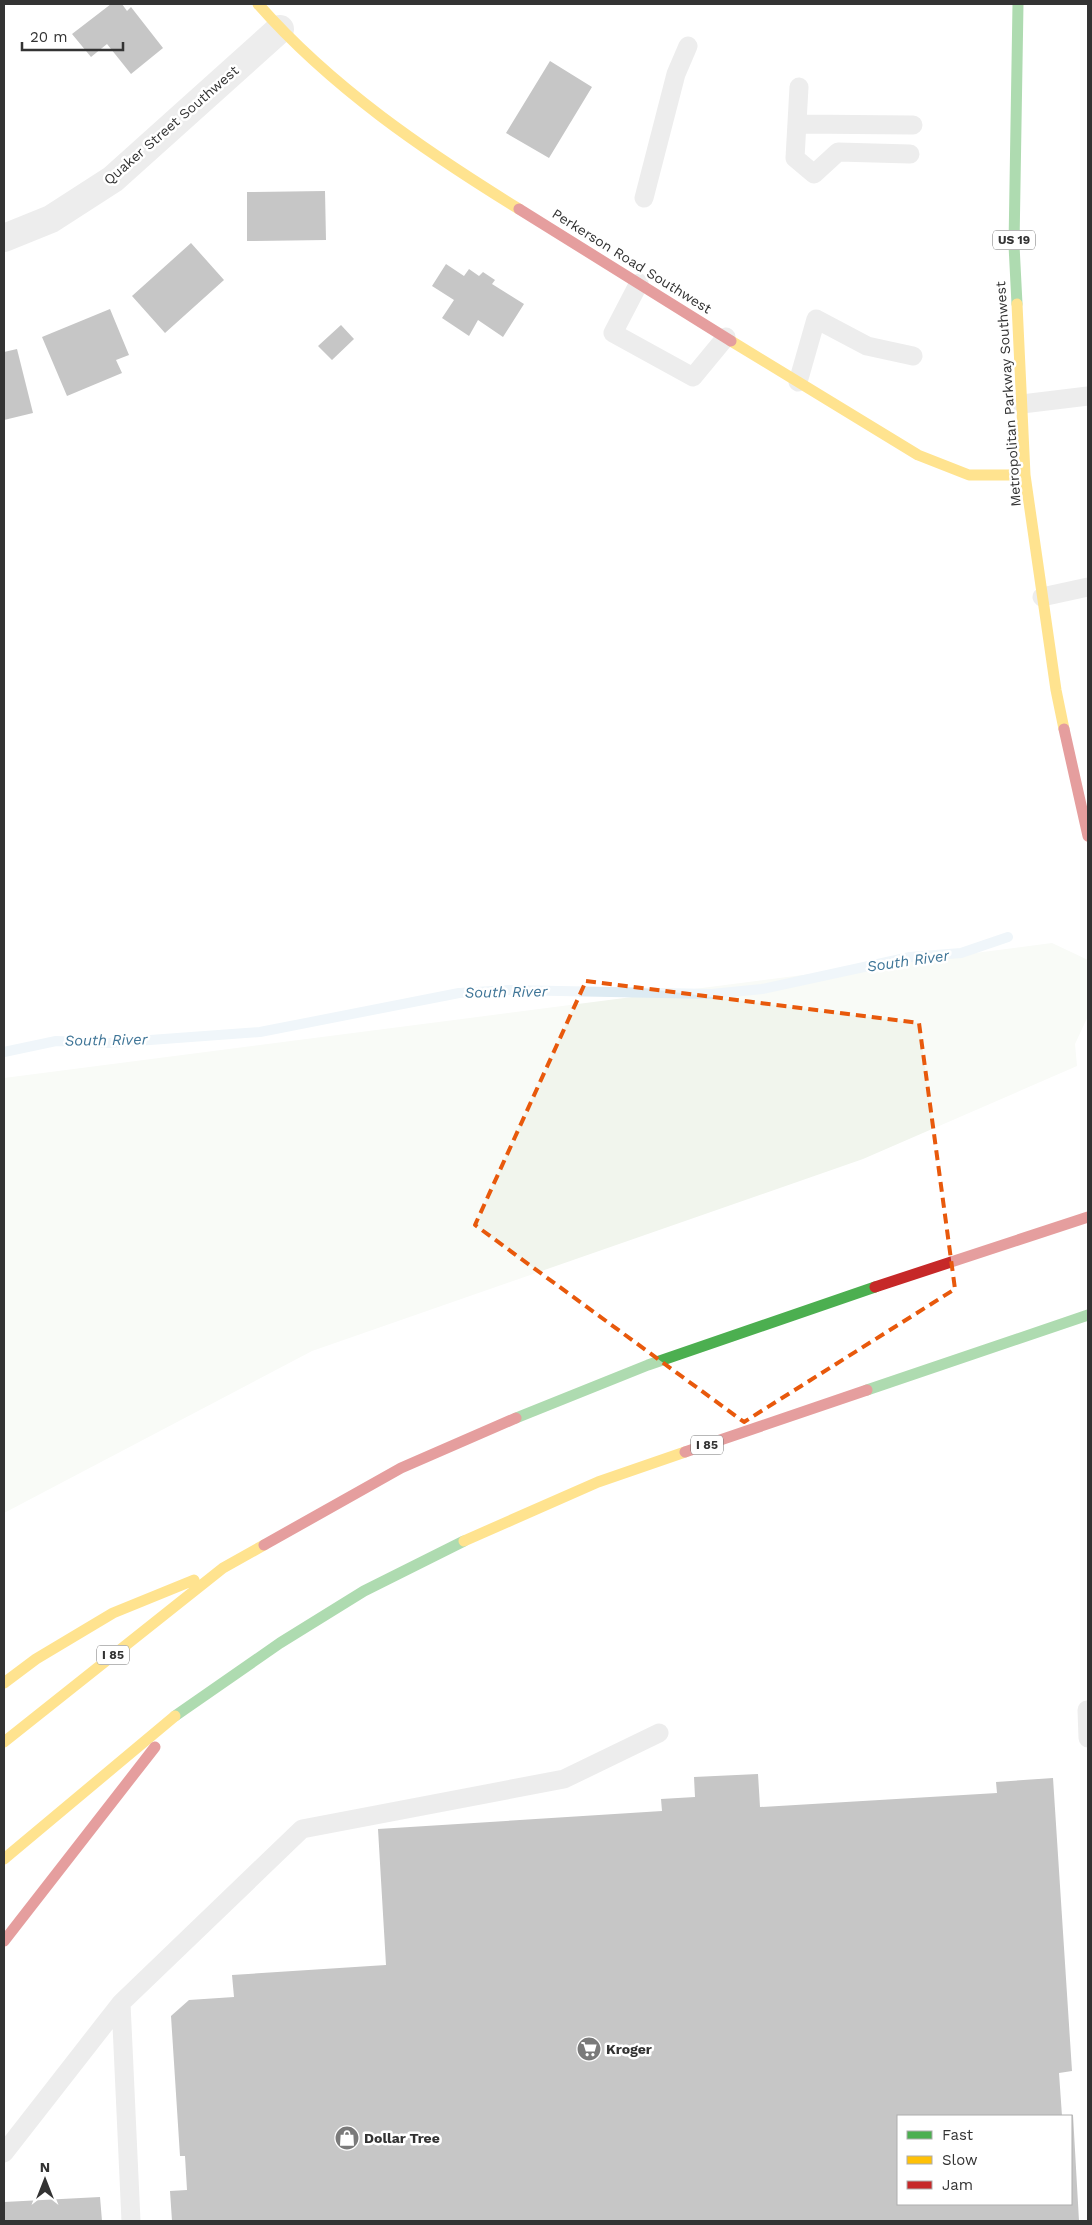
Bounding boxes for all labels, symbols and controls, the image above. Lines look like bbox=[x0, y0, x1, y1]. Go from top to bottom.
scale bar bbox=[22, 20, 124, 52]
text: 20 m bbox=[30, 28, 68, 46]
street label: Quaker Street Southwest bbox=[100, 62, 242, 188]
street label: Perkerson Road Southwest bbox=[549, 205, 715, 317]
road number: US 19 bbox=[993, 230, 1035, 250]
street label: Metropolitan Parkway Southwest bbox=[992, 281, 1024, 507]
water label: South River bbox=[866, 946, 951, 976]
water label: South River bbox=[464, 982, 549, 1002]
water label: South River bbox=[64, 1030, 149, 1050]
road number: I 85 bbox=[691, 1436, 723, 1454]
road number: I 85 bbox=[97, 1646, 129, 1664]
supermarket icon: Kroger bbox=[576, 2036, 602, 2062]
place label: Kroger bbox=[606, 2041, 652, 2057]
legend bbox=[897, 2115, 1072, 2205]
shop icon: Dollar Tree bbox=[334, 2125, 360, 2151]
text: Fast bbox=[942, 2126, 974, 2144]
place label: Dollar Tree bbox=[364, 2130, 440, 2146]
text: Slow bbox=[942, 2151, 978, 2169]
north arrow bbox=[20, 2155, 70, 2205]
text: N bbox=[40, 2159, 50, 2175]
text: Jam bbox=[942, 2176, 973, 2194]

